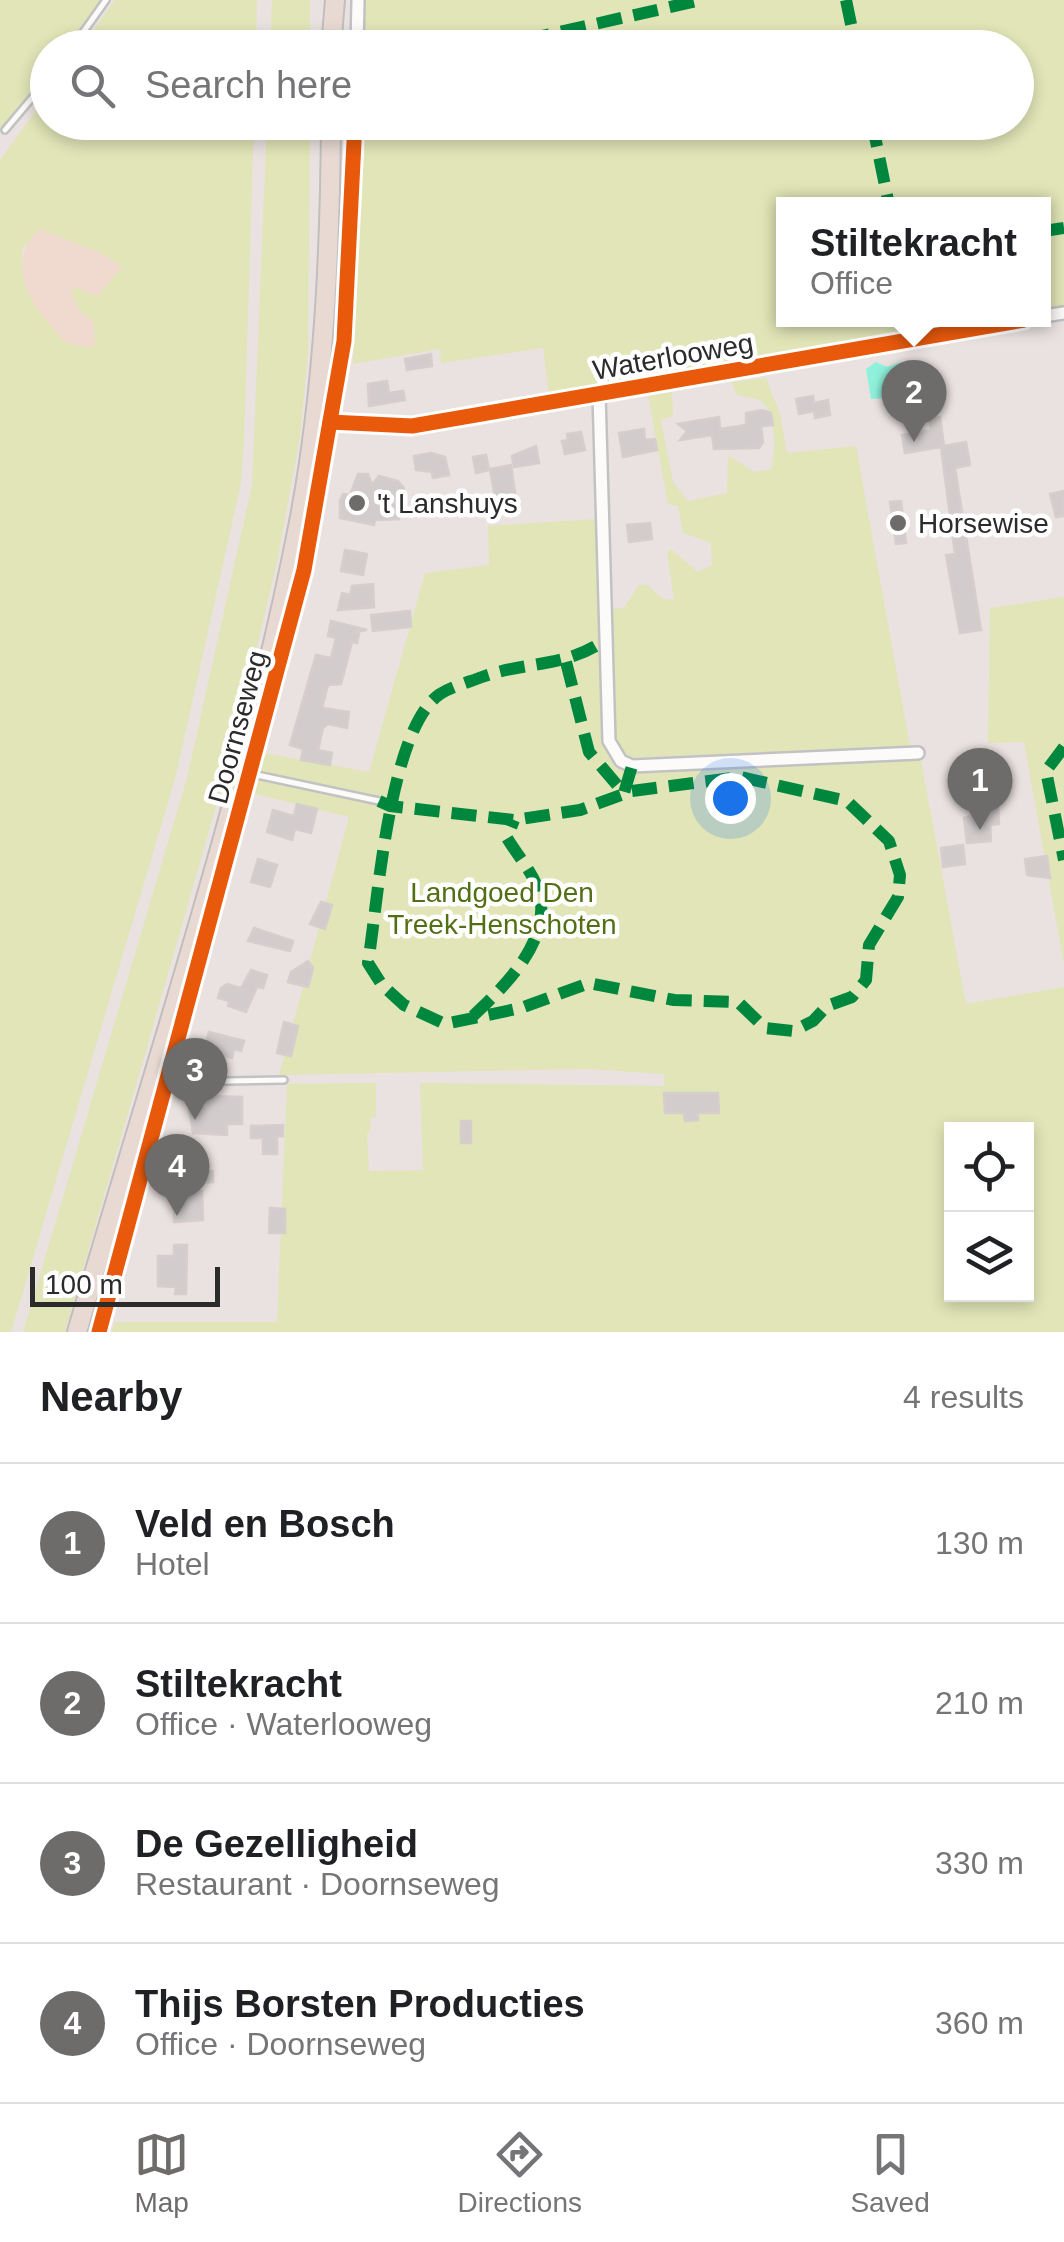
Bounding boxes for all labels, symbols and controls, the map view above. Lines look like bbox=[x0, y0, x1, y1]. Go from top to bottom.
search box bbox=[30, 30, 1034, 140]
icon: search bbox=[65, 58, 120, 113]
text: Search here bbox=[145, 64, 352, 106]
popup bbox=[776, 197, 1051, 327]
text: Stiltekracht bbox=[810, 222, 1017, 264]
text: Office bbox=[810, 265, 893, 301]
street label: Waterlooweg bbox=[590, 327, 756, 386]
pin: 2 bbox=[882, 360, 946, 442]
place label: 't Lanshuys bbox=[377, 488, 518, 519]
marker: 't Lanshuys bbox=[346, 492, 368, 514]
place label: Horsewise bbox=[918, 508, 1049, 539]
marker: Horsewise bbox=[887, 512, 909, 534]
street label: Doornseweg bbox=[202, 647, 273, 807]
pin: 1 bbox=[948, 748, 1012, 830]
your location bbox=[705, 773, 756, 824]
park label: Landgoed Den Treek-Henschoten bbox=[387, 877, 617, 940]
pin: 3 bbox=[162, 1038, 228, 1120]
map controls bbox=[944, 1122, 1034, 1302]
button: locate bbox=[944, 1122, 1034, 1212]
pin: 4 bbox=[144, 1134, 210, 1216]
button: layers bbox=[944, 1212, 1034, 1302]
scale bar bbox=[30, 1262, 220, 1306]
text: 100 m bbox=[45, 1269, 123, 1300]
text: Nearby bbox=[40, 1373, 182, 1420]
text: 4 results bbox=[903, 1379, 1024, 1415]
text: Veld en Bosch bbox=[135, 1503, 395, 1545]
text: 1 bbox=[64, 1525, 81, 1561]
text: 130 m bbox=[935, 1525, 1024, 1561]
text: Hotel bbox=[135, 1546, 210, 1582]
text: Stiltekracht bbox=[135, 1663, 342, 1705]
text: 2 bbox=[64, 1685, 81, 1721]
text: 210 m bbox=[935, 1685, 1024, 1721]
text: Office · Waterlooweg bbox=[135, 1706, 432, 1742]
text: De Gezelligheid bbox=[135, 1823, 418, 1865]
text: 3 bbox=[64, 1845, 81, 1881]
text: 330 m bbox=[935, 1845, 1024, 1881]
text: Restaurant · Doornseweg bbox=[135, 1866, 500, 1902]
text: Thijs Borsten Producties bbox=[135, 1983, 585, 2025]
text: 4 bbox=[64, 2005, 81, 2041]
text: 360 m bbox=[935, 2005, 1024, 2041]
text: Office · Doornseweg bbox=[135, 2026, 426, 2062]
tab: Map bbox=[134, 2127, 189, 2219]
tab: Directions bbox=[458, 2127, 582, 2219]
tab: Saved bbox=[850, 2127, 930, 2219]

